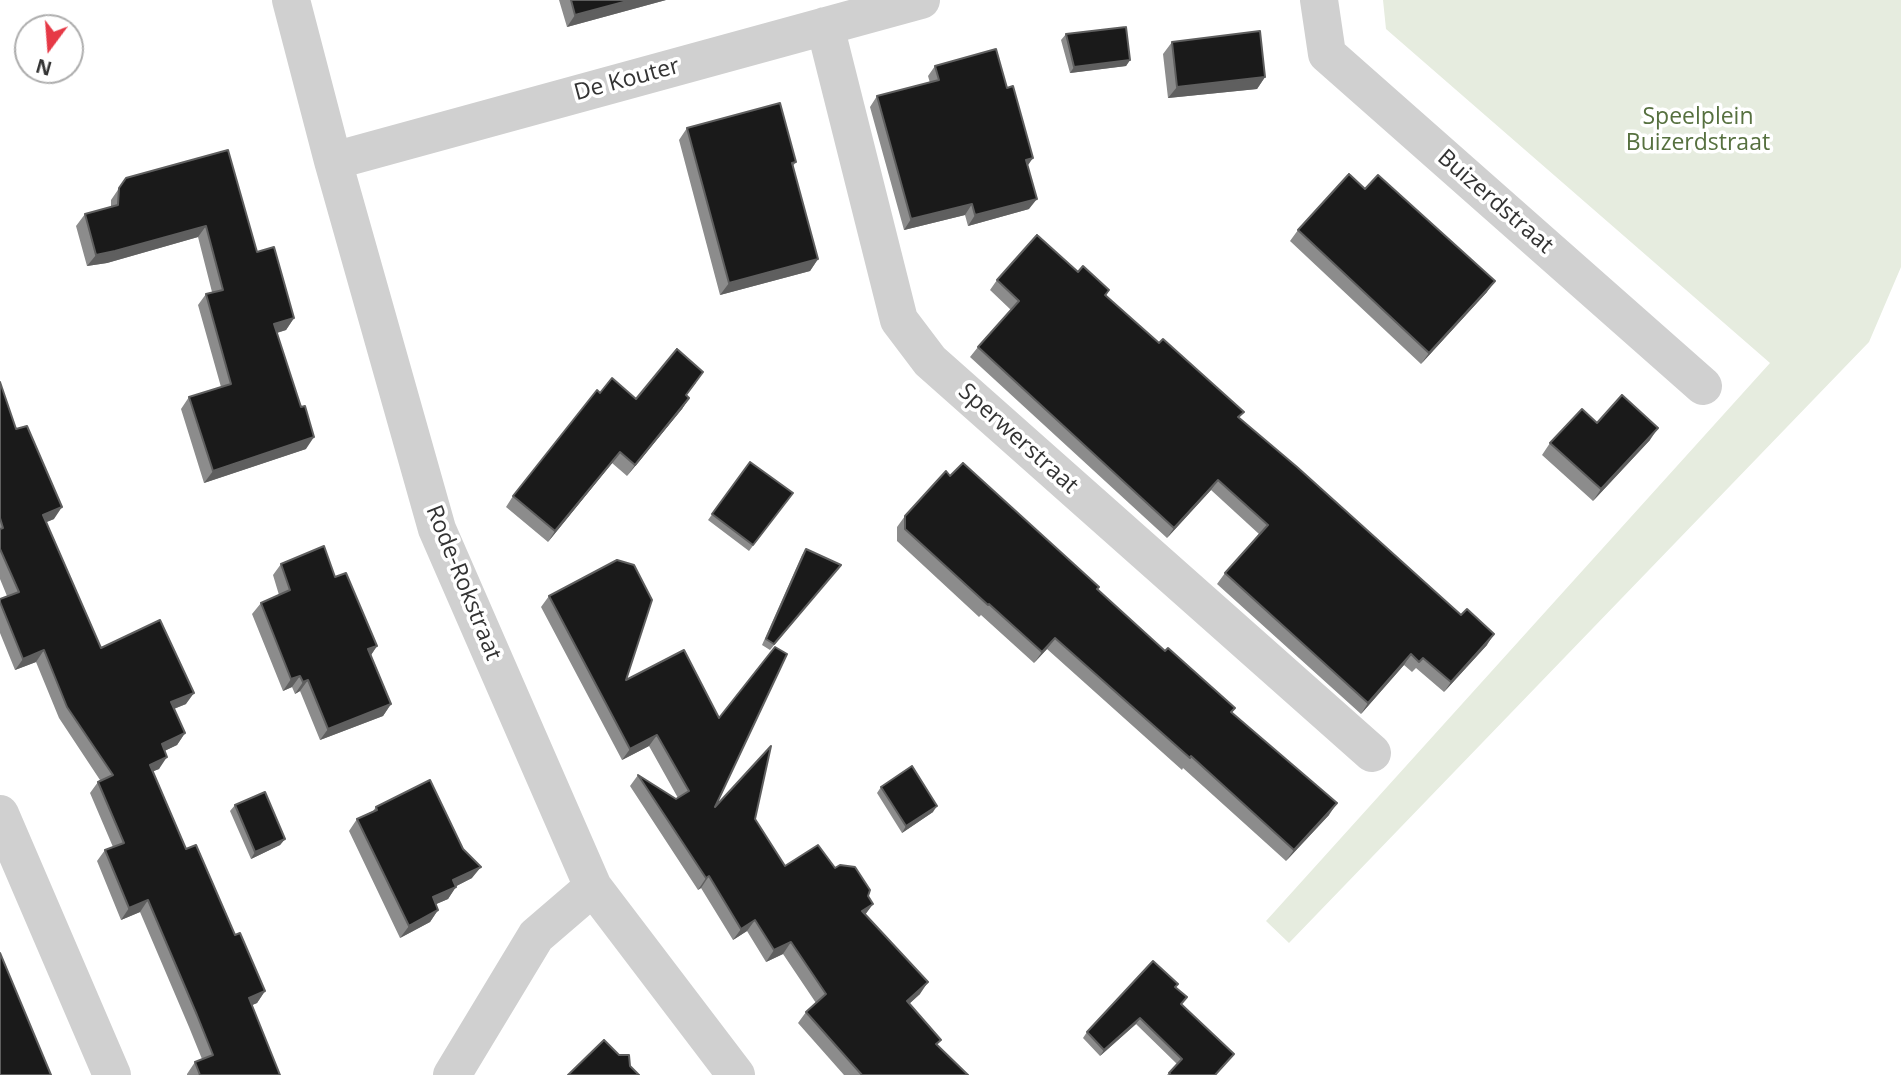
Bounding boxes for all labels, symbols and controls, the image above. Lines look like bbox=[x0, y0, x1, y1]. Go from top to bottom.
north arrow bbox=[14, 14, 84, 84]
text: N bbox=[33, 53, 55, 82]
street label: De Kouter bbox=[571, 53, 683, 107]
park label: Speelplein Buizerdstraat bbox=[1626, 103, 1770, 157]
street label: Buizerdstraat bbox=[1432, 144, 1558, 260]
street label: Sperwerstraat bbox=[952, 378, 1084, 500]
street label: Rode-Rokstraat bbox=[419, 501, 507, 665]

